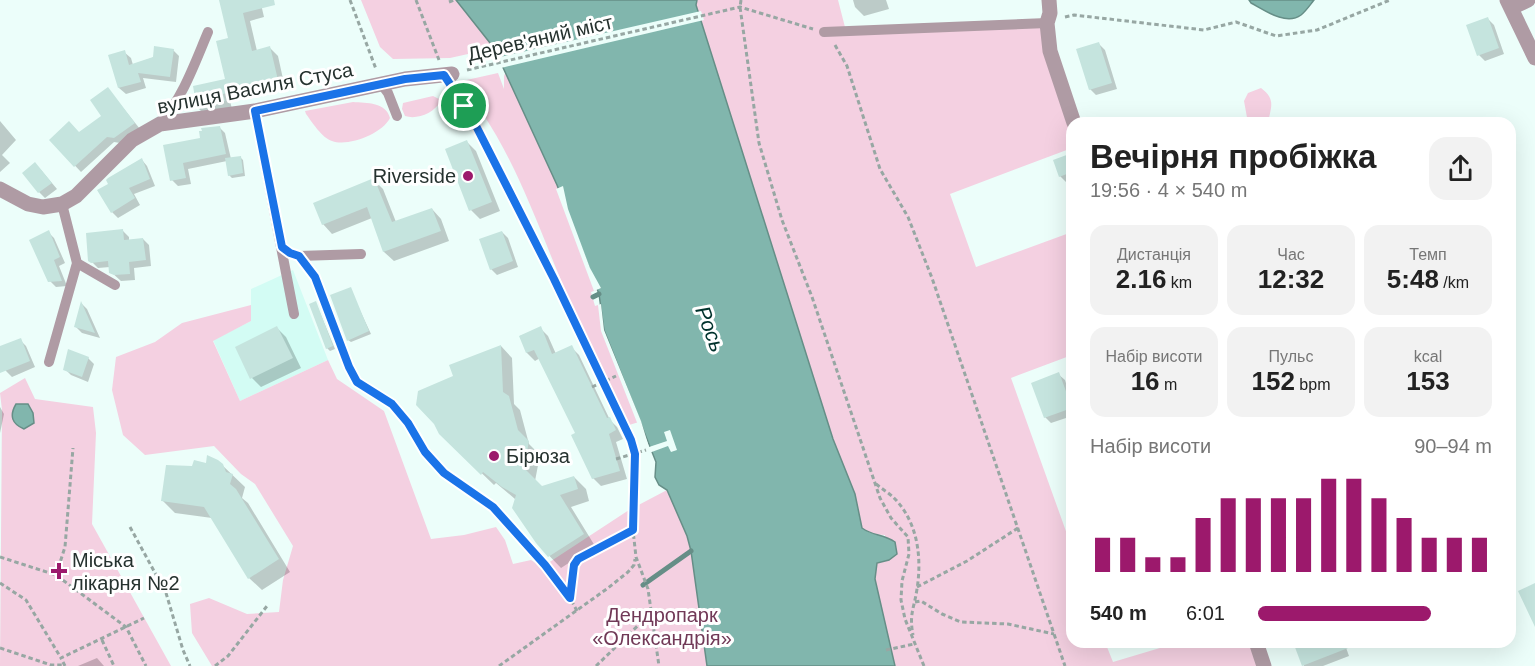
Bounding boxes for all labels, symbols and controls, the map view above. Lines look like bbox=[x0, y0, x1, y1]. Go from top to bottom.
street label: Дерев'яний міст bbox=[465, 11, 615, 65]
street label: вулиця Василя Стуса bbox=[155, 58, 356, 118]
pin bbox=[438, 80, 489, 131]
icon: arrive bbox=[447, 89, 480, 122]
button: share bbox=[1429, 137, 1492, 200]
text: Вечірня пробіжка bbox=[1090, 138, 1376, 175]
place label: Riverside bbox=[373, 165, 456, 187]
marker: Riverside bbox=[461, 169, 475, 183]
text: 19:56 · 4 × 540 m bbox=[1090, 179, 1247, 201]
text: Дистанція bbox=[1117, 246, 1191, 263]
text: Час bbox=[1277, 246, 1305, 263]
text: Темп bbox=[1409, 246, 1447, 263]
text: 2.16 bbox=[1116, 264, 1166, 294]
text: 12:32 bbox=[1258, 264, 1324, 294]
text: 5:48 bbox=[1387, 264, 1439, 294]
text: km bbox=[1166, 274, 1192, 291]
text: /km bbox=[1439, 274, 1469, 291]
water label: Рось bbox=[691, 303, 730, 355]
text: Набір висоти bbox=[1106, 348, 1202, 365]
text: Пульс bbox=[1269, 348, 1313, 365]
text: kcal bbox=[1414, 348, 1442, 365]
text: 16 bbox=[1131, 366, 1160, 396]
text: 152 bbox=[1252, 366, 1295, 396]
text: 153 bbox=[1406, 366, 1450, 396]
text: m bbox=[1160, 376, 1177, 393]
text: bpm bbox=[1295, 376, 1330, 393]
text: Набір висоти bbox=[1090, 435, 1211, 457]
text: 90–94 m bbox=[1414, 435, 1492, 457]
place label: Бірюза bbox=[506, 445, 571, 467]
marker: Бірюза bbox=[487, 449, 501, 463]
place label: Міська лікарня №2 bbox=[72, 549, 180, 594]
marker: Міська лікарня №2 bbox=[50, 562, 68, 580]
text: 540 m bbox=[1090, 602, 1147, 624]
text: 6:01 bbox=[1186, 602, 1225, 624]
park label: Дендропарк «Олександрія» bbox=[592, 604, 732, 649]

